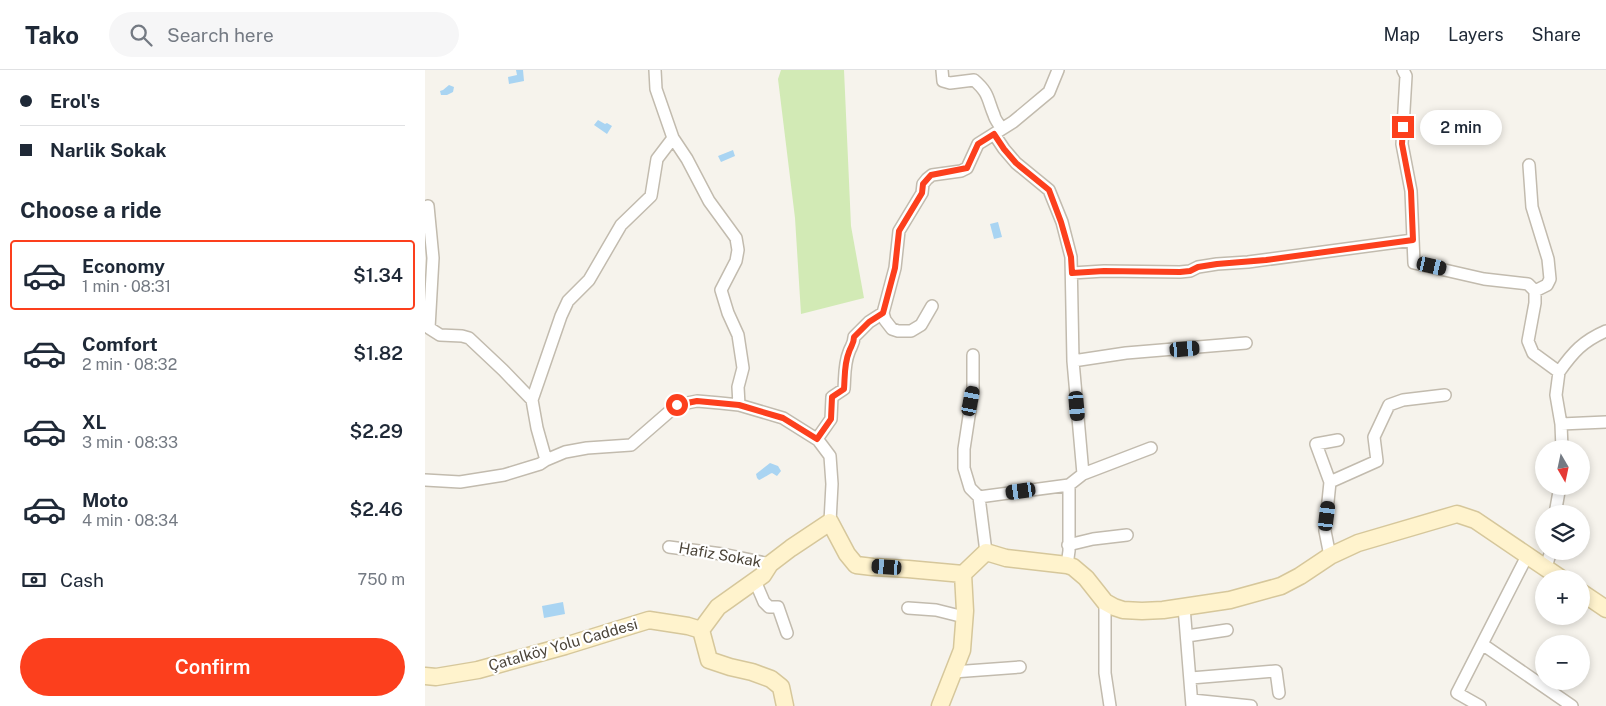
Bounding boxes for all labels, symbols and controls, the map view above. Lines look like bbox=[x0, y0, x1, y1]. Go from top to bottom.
search box bbox=[109, 12, 459, 57]
text: Tako bbox=[25, 21, 79, 49]
icon: search bbox=[127, 21, 155, 49]
text: Search here bbox=[167, 24, 274, 46]
text: Map bbox=[1384, 24, 1420, 45]
text: Layers bbox=[1448, 24, 1504, 45]
text: Share bbox=[1532, 24, 1581, 45]
text: Erol's bbox=[50, 90, 100, 112]
callout: 2 min bbox=[1421, 110, 1503, 144]
route end bbox=[1392, 116, 1414, 138]
text: 2 min bbox=[1440, 118, 1482, 137]
text: Narlik Sokak bbox=[50, 139, 166, 161]
text: Choose a ride bbox=[20, 197, 162, 223]
icon: car bbox=[22, 253, 67, 298]
text: Economy bbox=[82, 255, 165, 277]
car bbox=[1415, 255, 1448, 277]
text: $1.34 bbox=[353, 264, 403, 286]
text: 1 min · 08:31 bbox=[82, 277, 171, 296]
icon: car bbox=[22, 331, 67, 376]
text: Comfort bbox=[82, 333, 158, 355]
car bbox=[1169, 340, 1200, 358]
text: $1.82 bbox=[353, 342, 403, 364]
text: 2 min · 08:32 bbox=[82, 355, 177, 374]
car bbox=[960, 385, 981, 417]
car bbox=[1068, 390, 1085, 422]
route start bbox=[666, 394, 688, 416]
icon: car bbox=[22, 409, 67, 454]
text: XL bbox=[82, 411, 107, 433]
text: $2.29 bbox=[349, 420, 403, 442]
text: 3 min · 08:33 bbox=[82, 433, 178, 452]
north arrow bbox=[1535, 440, 1590, 495]
map controls bbox=[1535, 440, 1590, 690]
car bbox=[1005, 481, 1036, 501]
icon: car bbox=[22, 487, 67, 532]
text: Moto bbox=[82, 489, 128, 511]
text: $2.46 bbox=[349, 498, 403, 520]
car bbox=[1317, 500, 1336, 532]
button: layers bbox=[1535, 505, 1590, 560]
text: 4 min · 08:34 bbox=[82, 511, 178, 530]
street label: Hafiz Sokak bbox=[678, 539, 763, 570]
car bbox=[871, 558, 902, 576]
icon: cash bbox=[20, 566, 48, 594]
text: Cash bbox=[60, 569, 104, 591]
text: 750 m bbox=[358, 570, 405, 589]
button: + bbox=[1535, 570, 1590, 625]
street label: Çatalköy Yolu Caddesi bbox=[486, 615, 639, 674]
button: − bbox=[1535, 635, 1590, 690]
button: Confirm bbox=[20, 638, 405, 696]

